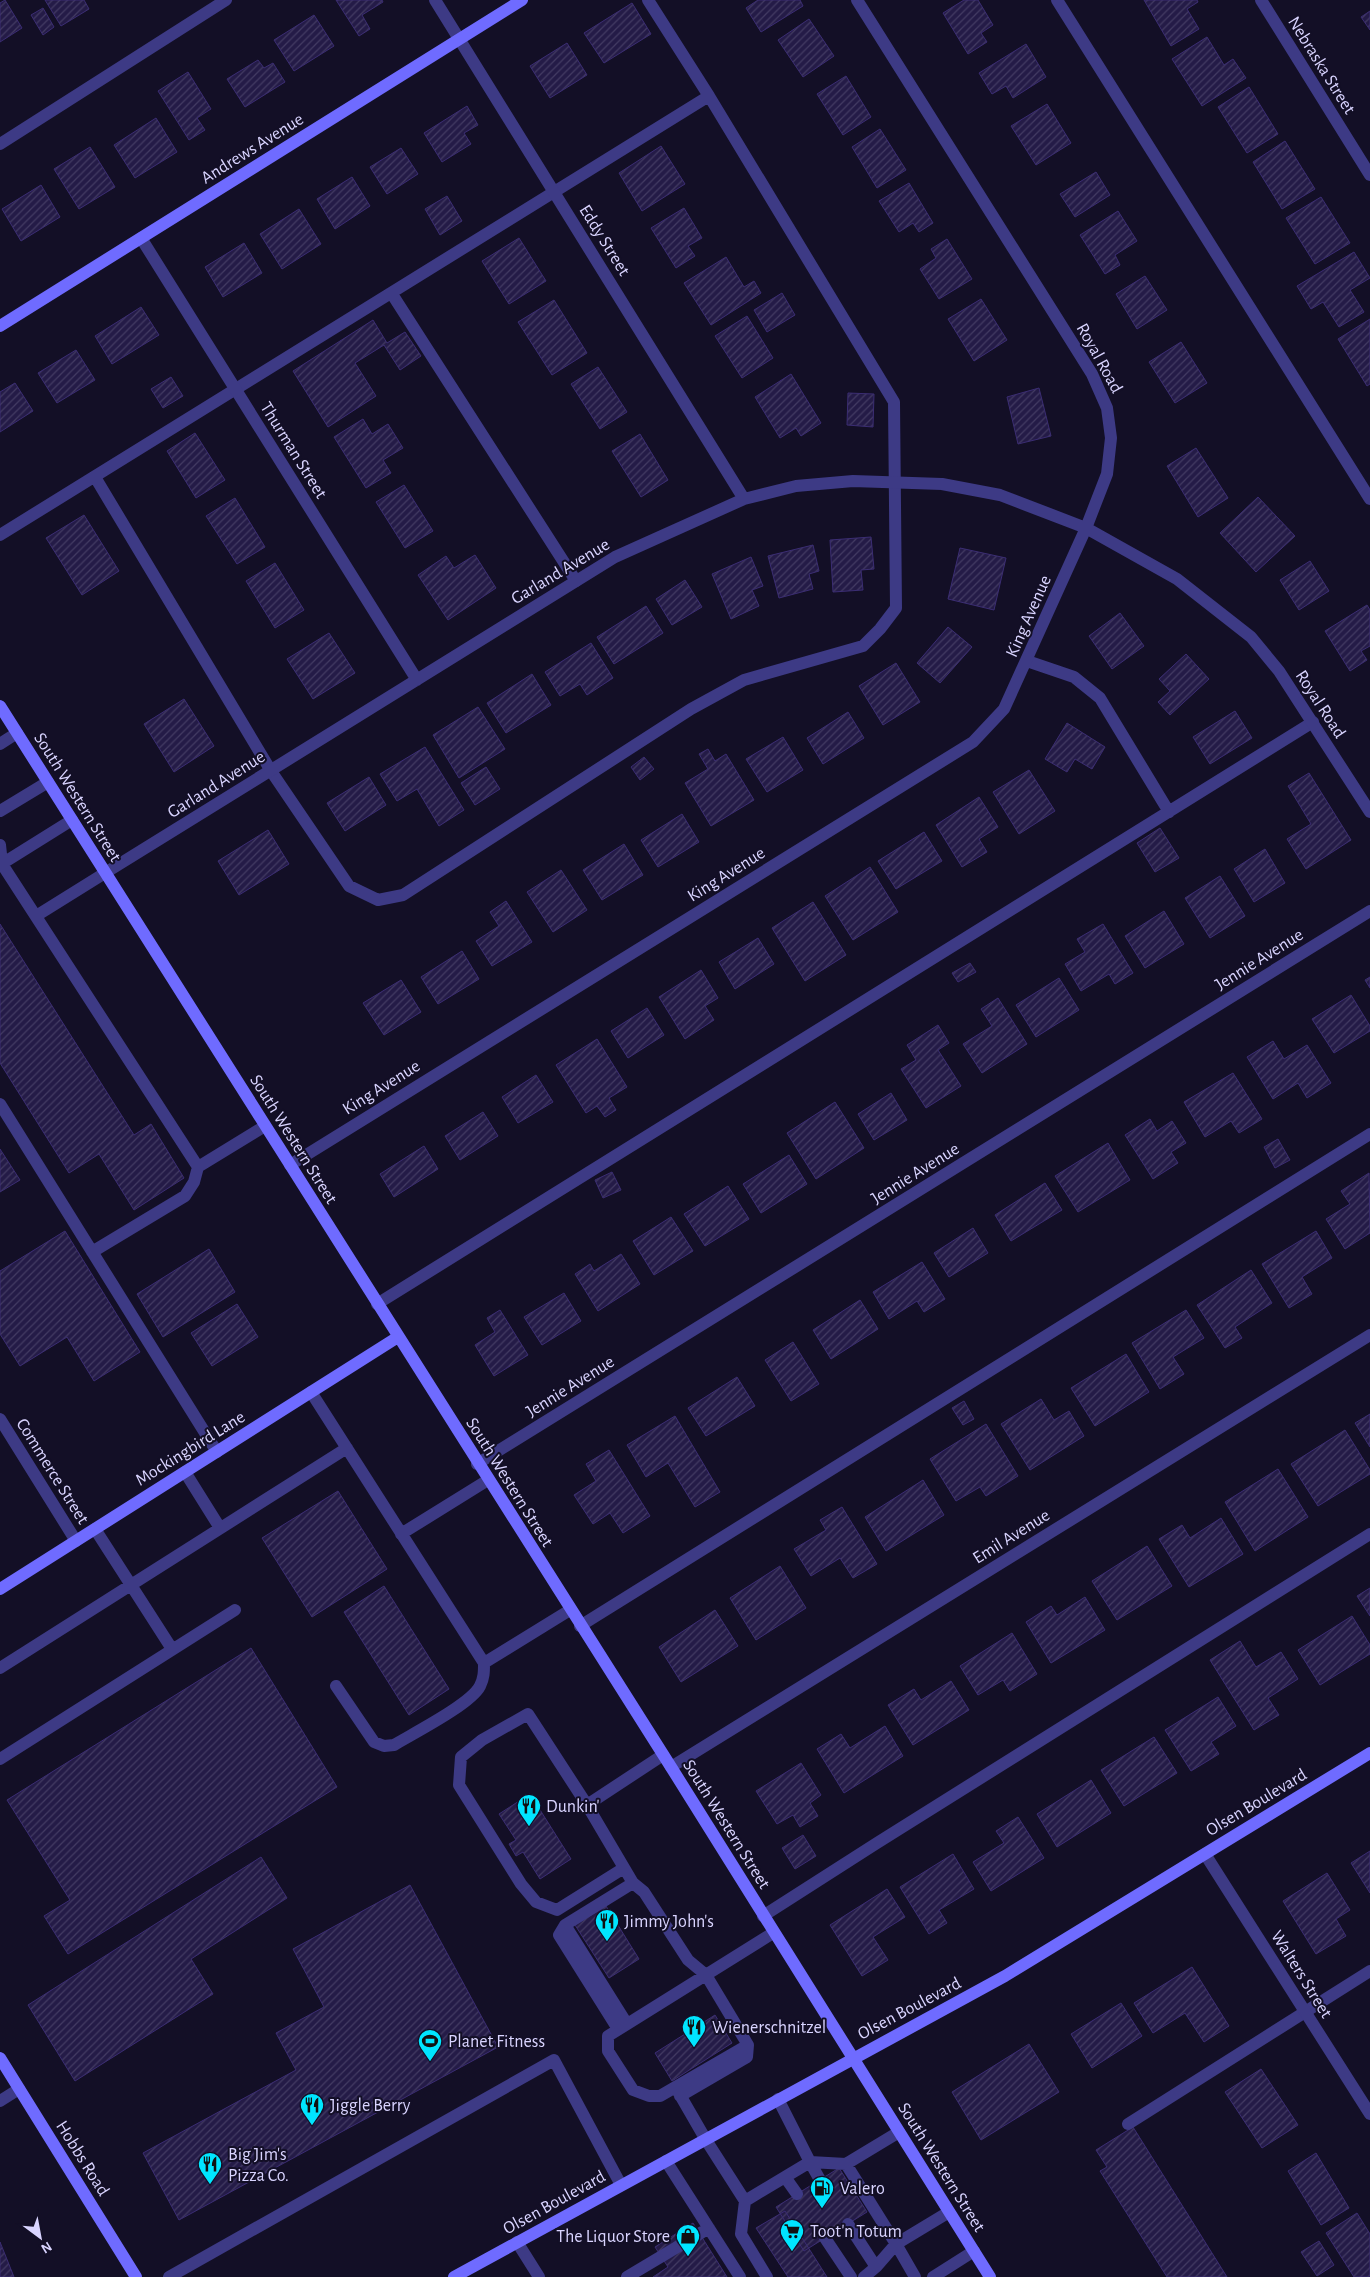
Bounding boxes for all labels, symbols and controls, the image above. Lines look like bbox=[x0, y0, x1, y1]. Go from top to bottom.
street label: Nebraska Street bbox=[1284, 14, 1358, 118]
street label: Andrews Avenue bbox=[198, 110, 307, 188]
street label: Eddy Street bbox=[575, 202, 633, 279]
street label: Royal Road bbox=[1073, 321, 1126, 396]
street label: Thurman Street bbox=[256, 399, 330, 502]
street label: Garland Avenue bbox=[508, 535, 613, 608]
street label: King Avenue bbox=[1003, 573, 1055, 660]
street label: Royal Road bbox=[1292, 667, 1349, 742]
street label: South Western Street bbox=[30, 730, 124, 866]
street label: Garland Avenue bbox=[165, 748, 268, 822]
street label: King Avenue bbox=[685, 844, 768, 906]
street label: Jennie Avenue bbox=[1212, 926, 1307, 994]
street label: King Avenue bbox=[340, 1057, 423, 1119]
street label: South Western Street bbox=[246, 1072, 340, 1208]
street label: Jennie Avenue bbox=[868, 1140, 963, 1208]
street label: Jennie Avenue bbox=[523, 1353, 618, 1421]
street label: Mockingbird Lane bbox=[133, 1408, 248, 1490]
street label: Commerce Street bbox=[12, 1415, 92, 1528]
street label: South Western Street bbox=[462, 1415, 556, 1551]
street label: Emil Avenue bbox=[970, 1506, 1053, 1568]
street label: South Western Street bbox=[679, 1757, 773, 1893]
street label: Olsen Boulevard bbox=[1203, 1766, 1310, 1840]
restaurant icon: Dunkin' bbox=[516, 1793, 542, 1827]
place label: Dunkin' bbox=[546, 1798, 600, 1816]
restaurant icon: Jimmy John's bbox=[594, 1908, 620, 1942]
place label: Jimmy John's bbox=[624, 1913, 714, 1931]
street label: Walters Street bbox=[1267, 1928, 1335, 2022]
street label: Olsen Boulevard bbox=[855, 1974, 964, 2044]
restaurant icon: Wienerschnitzel bbox=[681, 2014, 707, 2048]
place label: Wienerschnitzel bbox=[712, 2019, 826, 2037]
sports icon: Planet Fitness bbox=[417, 2028, 443, 2062]
place label: Planet Fitness bbox=[448, 2033, 545, 2051]
restaurant icon: Jiggle Berry bbox=[299, 2092, 325, 2126]
place label: Jiggle Berry bbox=[330, 2097, 411, 2115]
street label: South Western Street bbox=[894, 2100, 988, 2236]
street label: Hobbs Road bbox=[52, 2118, 112, 2199]
place label: Big Jim's Pizza Co. bbox=[228, 2146, 289, 2185]
restaurant icon: Big Jim's Pizza Co. bbox=[197, 2151, 223, 2185]
street label: Olsen Boulevard bbox=[500, 2167, 609, 2238]
fuel station icon: Valero bbox=[809, 2175, 835, 2209]
place label: Valero bbox=[840, 2180, 885, 2198]
north arrow bbox=[15, 2212, 65, 2262]
supermarket icon: Toot'n Totum bbox=[779, 2218, 805, 2252]
shop icon: The Liquor Store bbox=[675, 2223, 701, 2257]
place label: Toot'n Totum bbox=[810, 2223, 902, 2241]
place label: The Liquor Store bbox=[556, 2228, 670, 2246]
text: N bbox=[39, 2239, 54, 2256]

